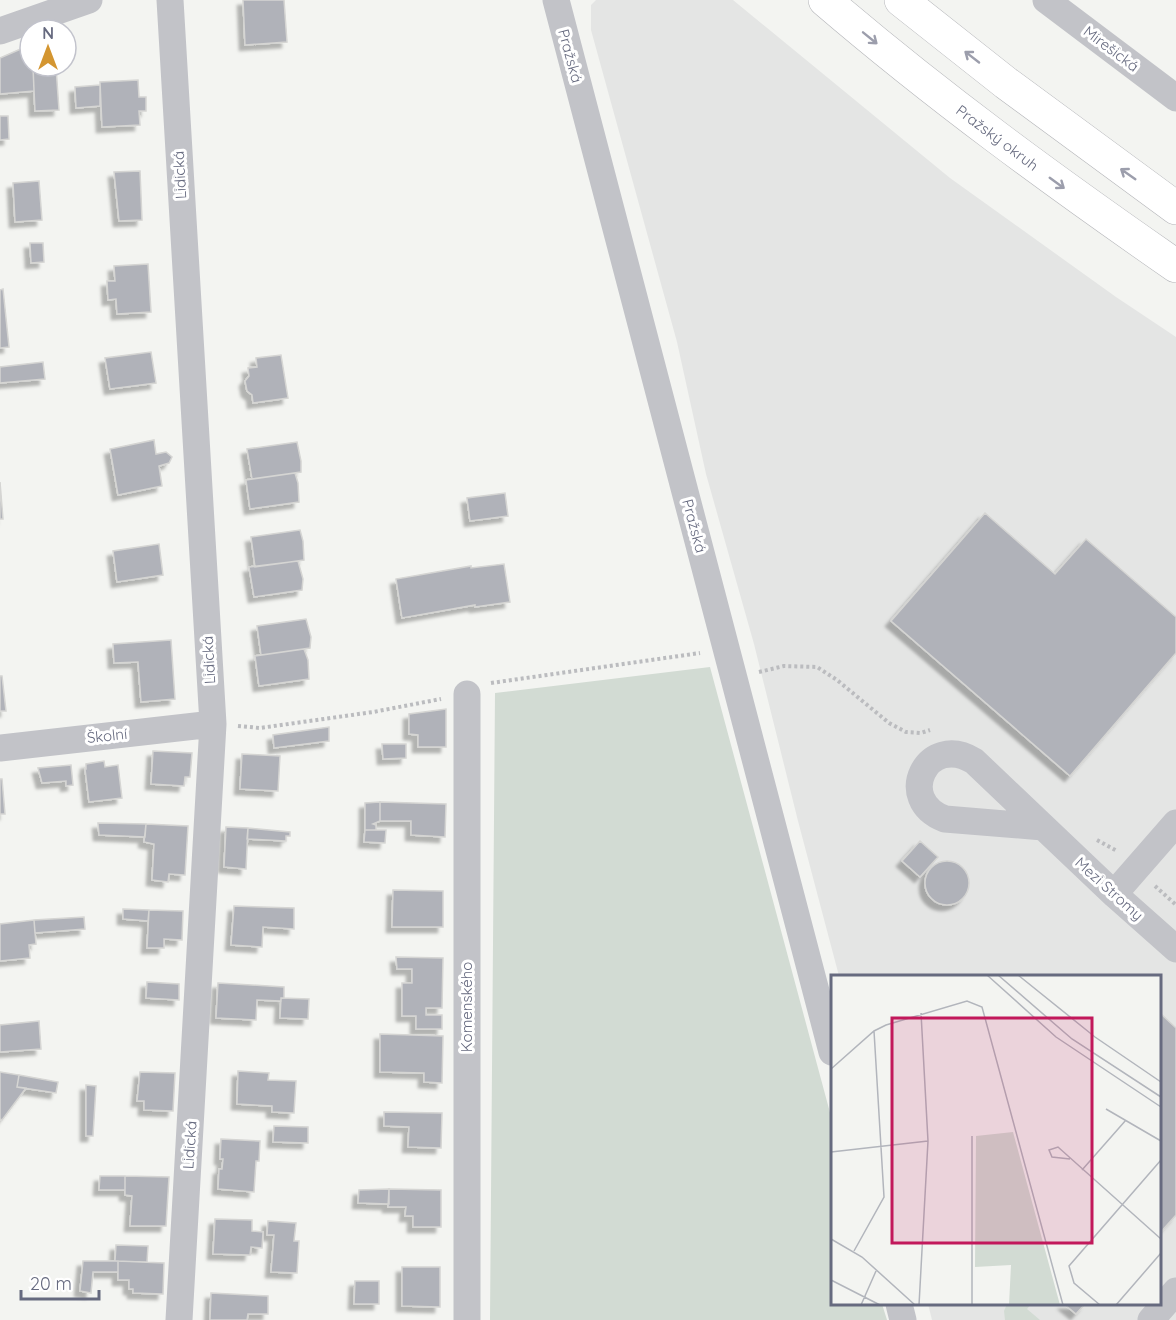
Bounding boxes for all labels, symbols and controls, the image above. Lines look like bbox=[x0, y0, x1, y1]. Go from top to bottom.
north arrow bbox=[18, 18, 78, 78]
street label: Mirešická bbox=[1080, 22, 1143, 76]
text: N bbox=[42, 23, 54, 43]
street label: Pražská bbox=[554, 27, 587, 85]
one-way arrow bbox=[862, 31, 878, 44]
one-way arrow bbox=[964, 51, 980, 64]
street label: Pražský okruh bbox=[952, 100, 1042, 175]
street label: Lidická bbox=[169, 150, 190, 200]
one-way arrow bbox=[1121, 168, 1137, 180]
one-way arrow bbox=[1049, 176, 1065, 189]
street label: Pražská bbox=[678, 497, 711, 555]
street label: Lidická bbox=[198, 635, 219, 685]
street label: Školní bbox=[86, 724, 129, 747]
street label: Mezi Stromy bbox=[1071, 853, 1147, 924]
street label: Komenského bbox=[457, 962, 476, 1052]
inset map bbox=[831, 975, 1161, 1305]
street label: Lidická bbox=[178, 1120, 201, 1170]
scale bar bbox=[21, 1263, 99, 1301]
text: 20 m bbox=[30, 1272, 72, 1295]

